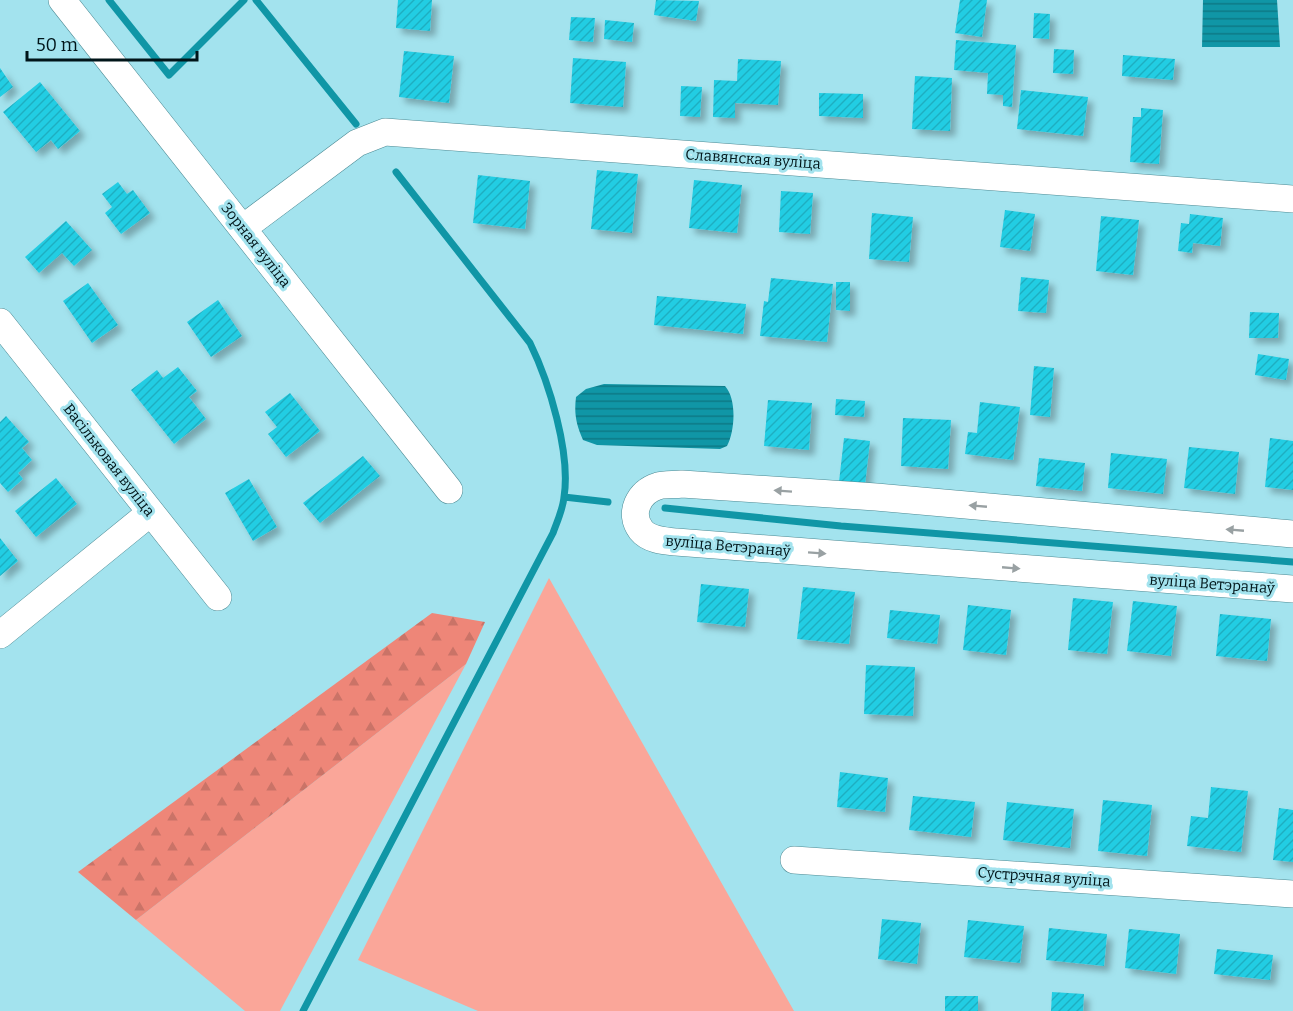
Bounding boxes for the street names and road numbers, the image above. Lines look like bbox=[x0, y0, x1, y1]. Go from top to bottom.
street label: Славянская вуліца bbox=[685, 145, 821, 173]
street label: Зорная вуліца bbox=[217, 199, 295, 291]
street label: Васільковая вуліца bbox=[59, 400, 159, 520]
street label: вуліца Ветэранаў bbox=[665, 532, 791, 560]
street label: вуліца Ветэранаў bbox=[1149, 571, 1275, 597]
street label: Сустрэчная вуліца bbox=[977, 863, 1111, 891]

